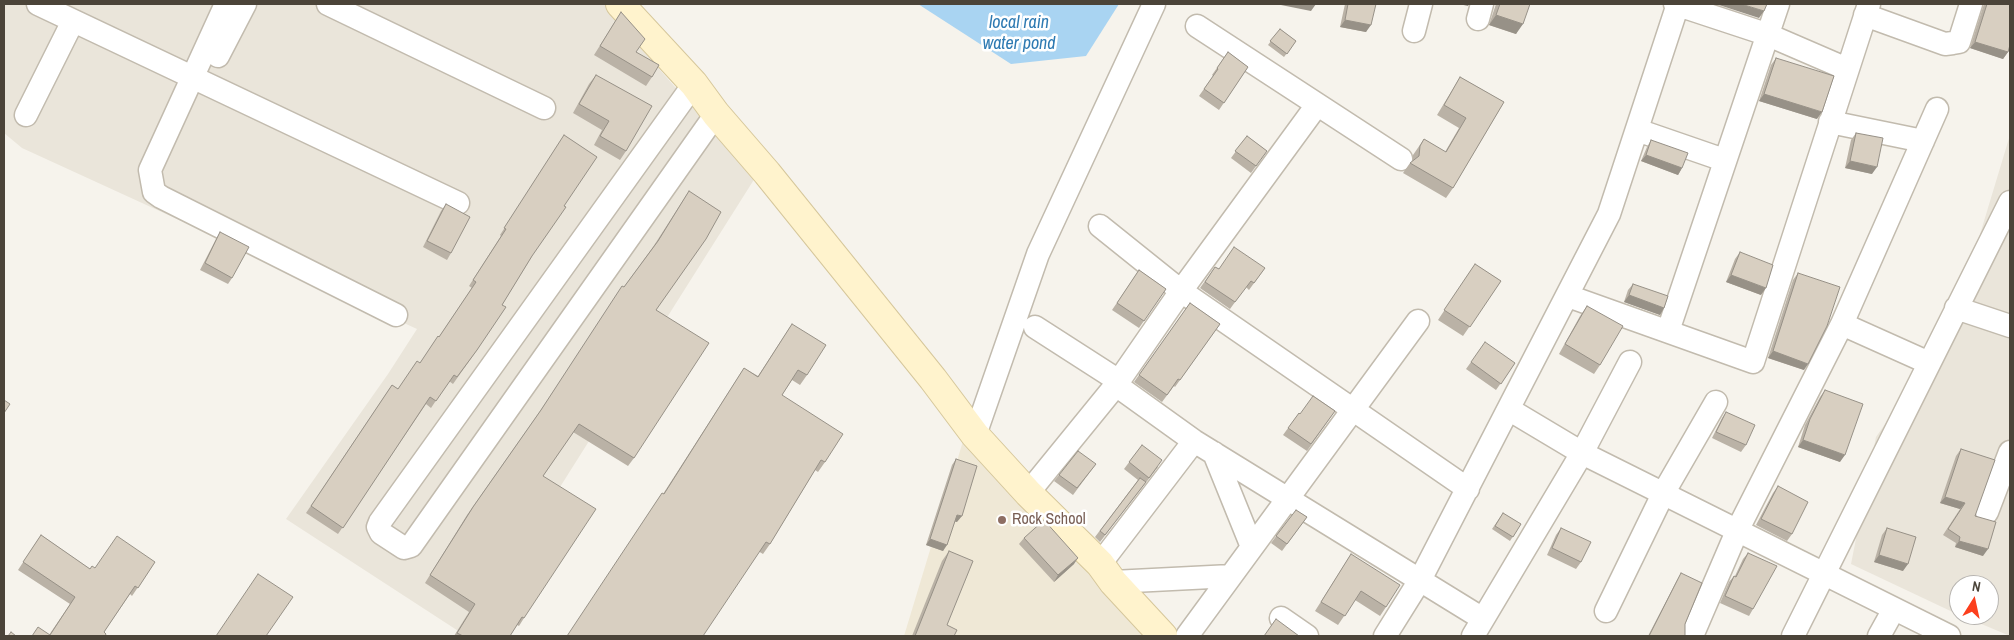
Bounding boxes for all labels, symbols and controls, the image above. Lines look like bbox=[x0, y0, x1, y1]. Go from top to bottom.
water label: local rain water pond bbox=[982, 12, 1056, 54]
place label: Rock School bbox=[1012, 510, 1086, 530]
marker: Rock School bbox=[996, 514, 1008, 526]
north arrow bbox=[1949, 575, 1999, 625]
text: N bbox=[1971, 577, 1982, 596]

